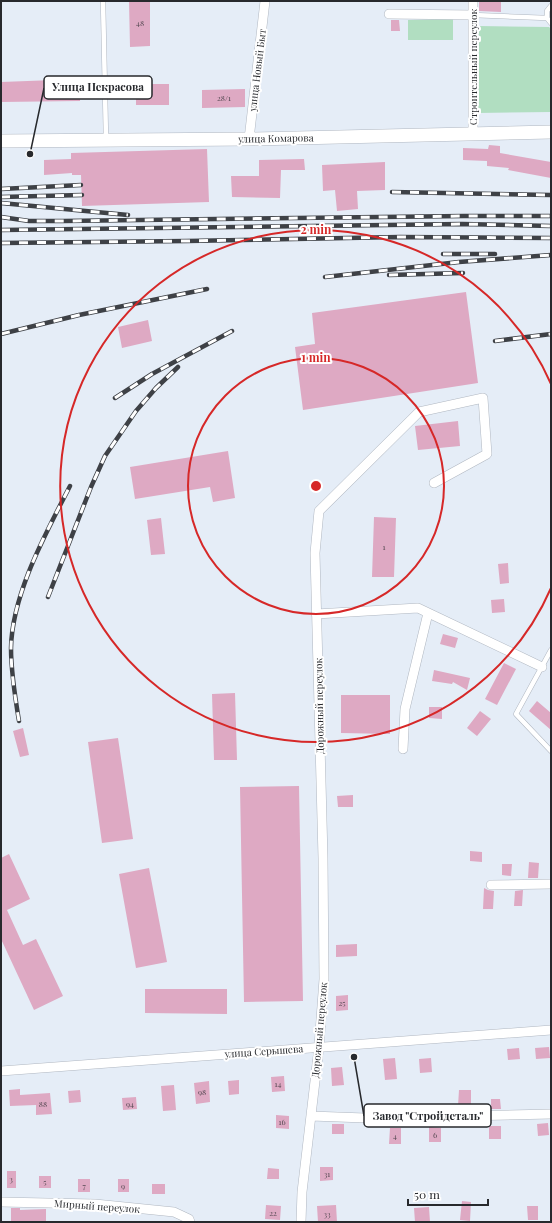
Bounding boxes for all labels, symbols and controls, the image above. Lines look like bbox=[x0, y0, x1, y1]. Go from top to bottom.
street label: Строительный переулок bbox=[466, 9, 480, 125]
house number: 48 bbox=[136, 17, 144, 28]
street label: улица Новый Быт bbox=[245, 27, 269, 113]
callout: Улица Некрасова bbox=[44, 76, 152, 99]
text: Улица Некрасова bbox=[51, 79, 144, 94]
house number: 28/1 bbox=[217, 92, 231, 103]
street label: улица Комарова bbox=[237, 130, 314, 146]
text: 2 min bbox=[301, 221, 332, 237]
text: 1 min bbox=[301, 349, 331, 365]
centre of rings bbox=[309, 479, 323, 493]
house number: 1 bbox=[383, 541, 386, 552]
street label: Дорожный переулок bbox=[311, 658, 327, 754]
street label: Дорожный переулок bbox=[308, 981, 330, 1079]
house number: 25 bbox=[338, 997, 346, 1008]
street label: улица Серышева bbox=[223, 1041, 304, 1061]
house number: 14 bbox=[275, 1078, 281, 1089]
house number: 98 bbox=[198, 1086, 206, 1097]
house number: 88 bbox=[39, 1098, 47, 1109]
house number: 94 bbox=[126, 1098, 134, 1109]
callout: Завод "Стройдеталь" bbox=[364, 1104, 491, 1127]
text: Завод "Стройдеталь" bbox=[373, 1108, 483, 1123]
house number: 16 bbox=[278, 1116, 286, 1127]
house number: 6 bbox=[433, 1129, 437, 1140]
house number: 4 bbox=[393, 1130, 397, 1141]
house number: 31 bbox=[324, 1168, 330, 1179]
house number: 3 bbox=[9, 1173, 13, 1184]
house number: 5 bbox=[43, 1176, 47, 1187]
house number: 7 bbox=[82, 1180, 86, 1191]
house number: 9 bbox=[121, 1180, 125, 1191]
scale bar bbox=[408, 1181, 488, 1207]
text: 50 m bbox=[414, 1186, 440, 1202]
street label: Мирный переулок bbox=[54, 1196, 141, 1216]
house number: 22 bbox=[269, 1207, 277, 1218]
house number: 33 bbox=[323, 1208, 331, 1219]

